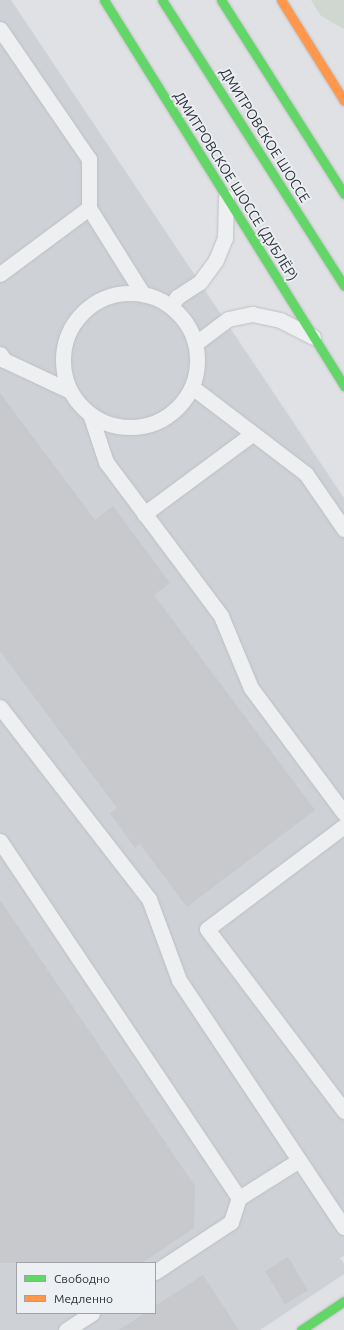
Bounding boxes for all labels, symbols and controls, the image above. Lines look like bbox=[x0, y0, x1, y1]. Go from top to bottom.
street label: ДМИТРОВСКОЕ ШОССЕ bbox=[217, 64, 313, 206]
street label: ДМИТРОВСКОЕ ШОССЕ (ДУБЛЁР) bbox=[171, 88, 301, 284]
legend bbox=[16, 1262, 156, 1314]
text: Свободно bbox=[54, 1272, 110, 1285]
text: Медленно bbox=[54, 1292, 113, 1305]

